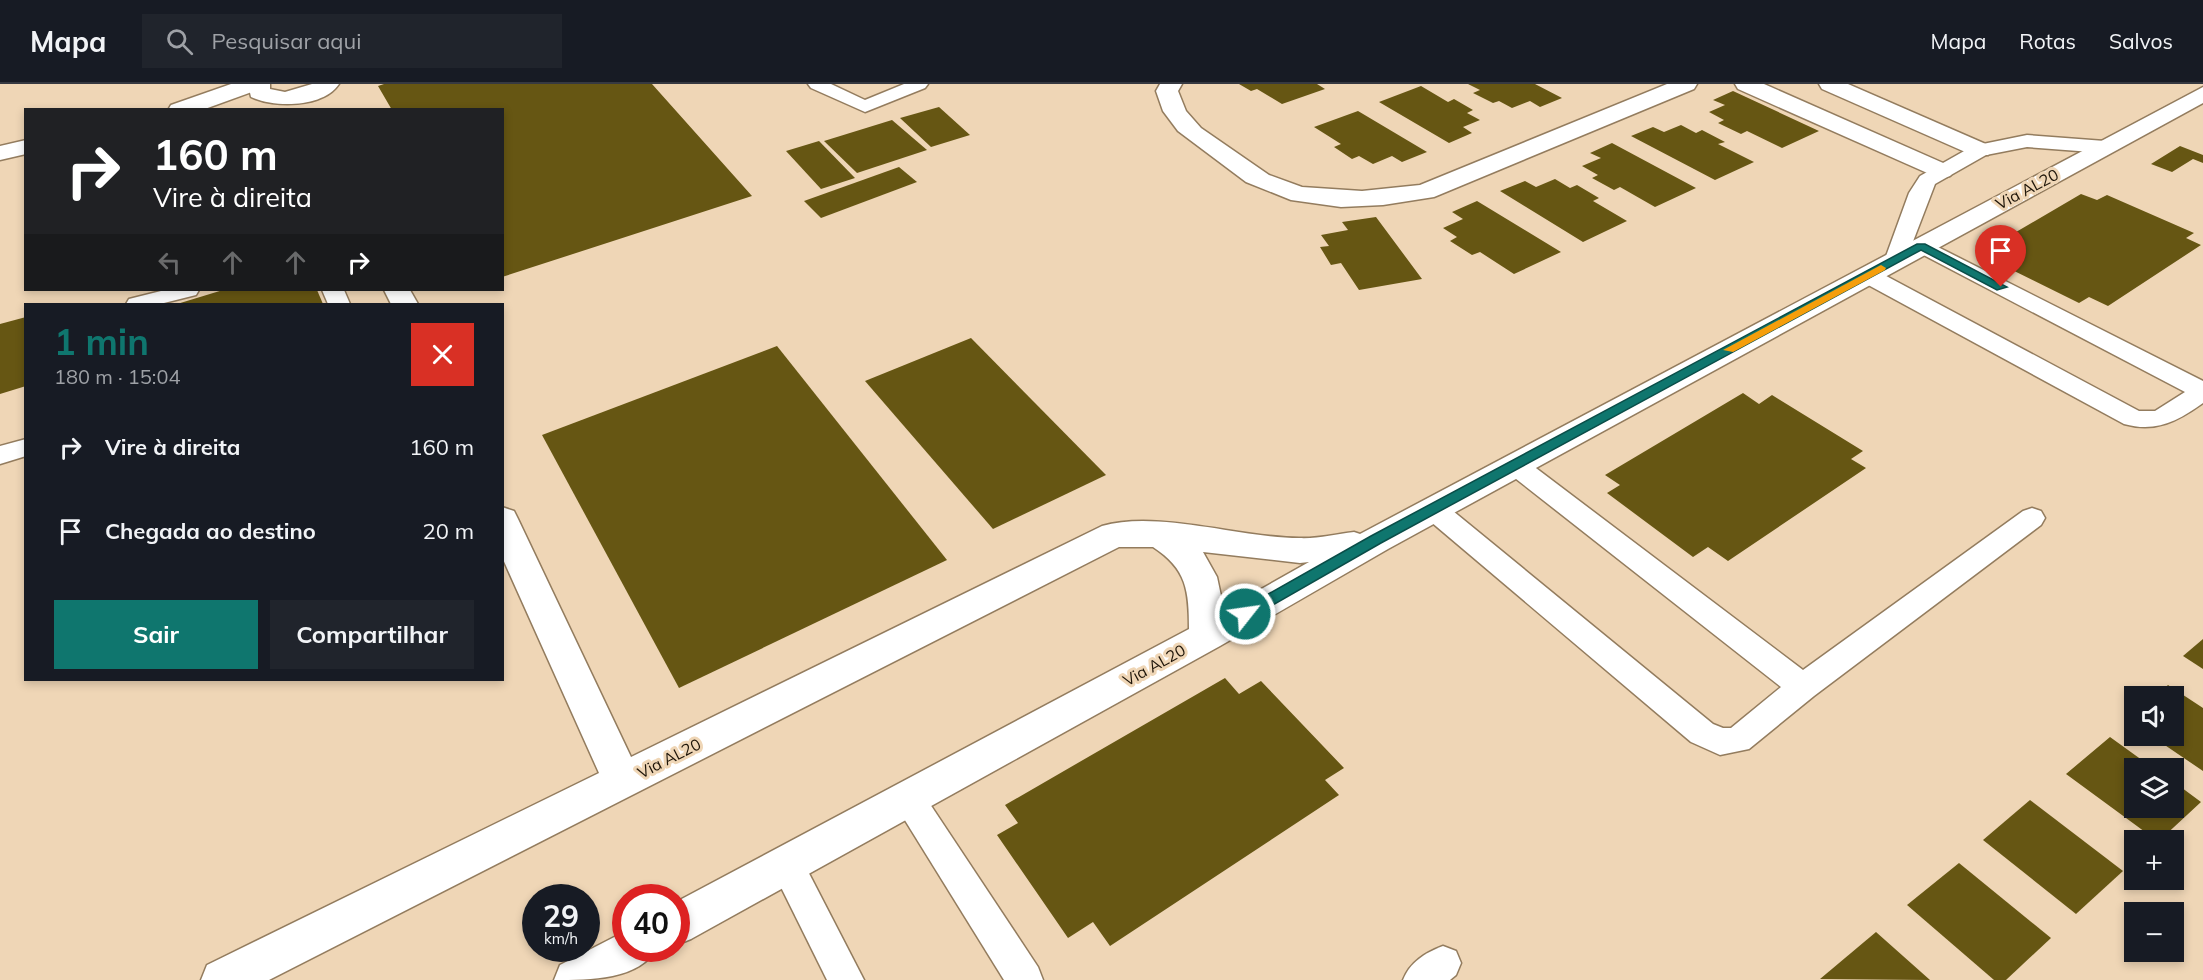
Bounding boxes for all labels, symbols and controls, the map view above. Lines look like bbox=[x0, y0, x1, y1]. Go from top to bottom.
search box bbox=[142, 14, 562, 68]
text: Mapa bbox=[30, 24, 106, 59]
icon: search bbox=[163, 25, 196, 58]
text: Pesquisar aqui bbox=[211, 27, 361, 55]
text: Mapa bbox=[1931, 28, 1986, 54]
text: Rotas bbox=[2019, 28, 2076, 54]
text: Salvos bbox=[2109, 28, 2173, 54]
text: 160 m bbox=[153, 128, 278, 181]
icon: right bbox=[54, 132, 132, 210]
street label: Via AL20 bbox=[1992, 164, 2062, 214]
text: Vire à direita bbox=[153, 180, 312, 214]
pin bbox=[1975, 225, 2026, 287]
icon: arrive bbox=[1984, 234, 2017, 267]
icon: left bbox=[153, 246, 186, 279]
icon: ahead bbox=[216, 246, 249, 279]
icon: ahead bbox=[279, 246, 312, 279]
icon: right bbox=[342, 246, 375, 279]
text: 1 min bbox=[54, 319, 149, 364]
button: close bbox=[411, 323, 474, 386]
text: 180 m · 15:04 bbox=[54, 364, 180, 389]
icon: right bbox=[54, 431, 87, 464]
text: Vire à direita bbox=[105, 433, 240, 461]
text: 160 m bbox=[409, 433, 474, 461]
icon: arrive bbox=[54, 515, 87, 548]
text: Chegada ao destino bbox=[105, 517, 316, 545]
text: 20 m bbox=[423, 517, 474, 545]
position arrow bbox=[1213, 582, 1277, 646]
button: Sair bbox=[54, 600, 258, 669]
button: Compartilhar bbox=[270, 600, 474, 669]
street label: Via AL20 bbox=[1119, 640, 1189, 690]
map controls bbox=[2124, 686, 2184, 962]
button: sound bbox=[2124, 686, 2184, 746]
street label: Via AL20 bbox=[634, 734, 704, 782]
button: layers bbox=[2124, 758, 2184, 818]
button: + bbox=[2124, 830, 2184, 890]
speed limit sign: 40 bbox=[612, 884, 690, 962]
text: 29 bbox=[543, 897, 579, 935]
button: − bbox=[2124, 902, 2184, 962]
text: km/h bbox=[544, 929, 578, 948]

